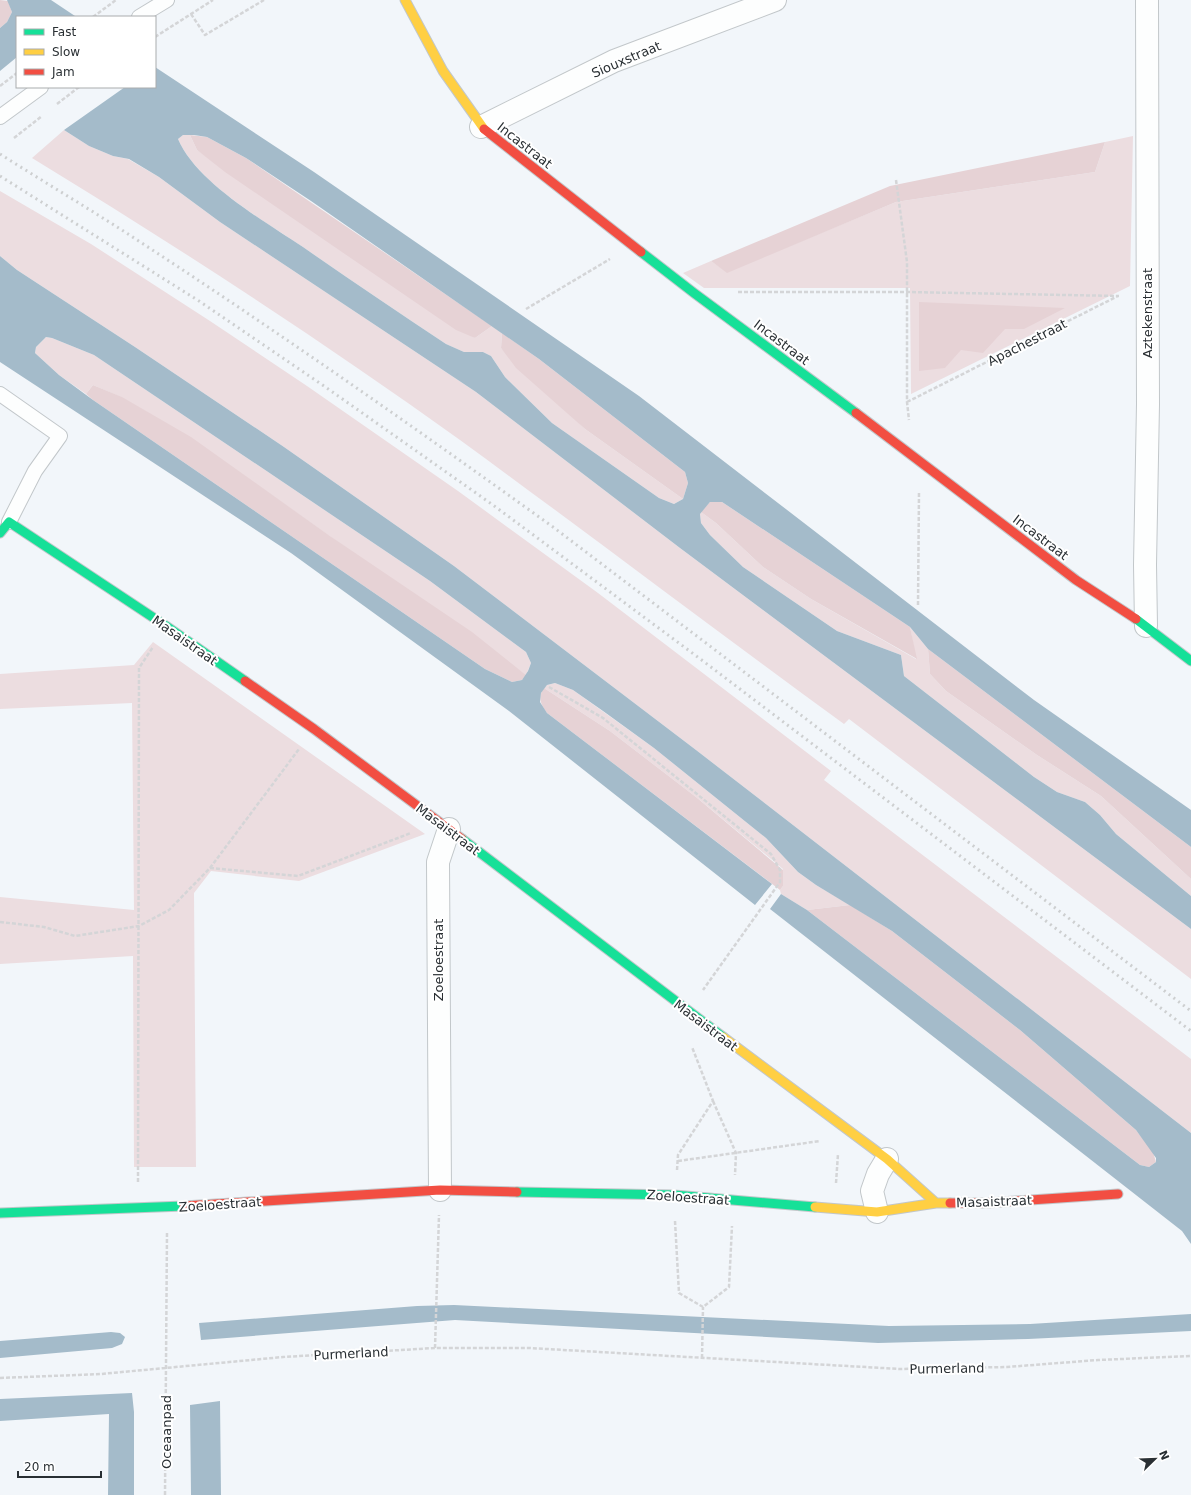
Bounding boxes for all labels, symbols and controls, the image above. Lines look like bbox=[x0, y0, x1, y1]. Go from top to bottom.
legend bbox=[16, 16, 156, 88]
text: Fast bbox=[52, 25, 76, 39]
street label: Siouxstraat bbox=[589, 38, 663, 81]
text: Slow bbox=[52, 45, 80, 59]
text: Jam bbox=[51, 65, 75, 79]
street label: Incastraat bbox=[494, 119, 555, 171]
street label: Aztekenstraat bbox=[1140, 268, 1155, 358]
street label: Apachestraat bbox=[985, 316, 1069, 369]
street label: Incastraat bbox=[751, 317, 812, 368]
street label: Incastraat bbox=[1010, 512, 1071, 563]
street label: Masaistraat bbox=[149, 613, 220, 668]
street label: Masaistraat bbox=[413, 801, 482, 858]
street label: Zoeloestraat bbox=[431, 919, 446, 1001]
street label: Masaistraat bbox=[671, 997, 740, 1054]
street label: Zoeloestraat bbox=[646, 1187, 730, 1208]
street label: Masaistraat bbox=[956, 1193, 1032, 1210]
street label: Zoeloestraat bbox=[178, 1194, 262, 1215]
street label: Purmerland bbox=[313, 1344, 389, 1363]
street label: Purmerland bbox=[909, 1360, 985, 1377]
street label: Oceaanpad bbox=[159, 1395, 174, 1469]
north arrow bbox=[1135, 1439, 1175, 1479]
text: N bbox=[1156, 1449, 1172, 1462]
scale bar bbox=[18, 1453, 101, 1479]
text: 20 m bbox=[24, 1460, 55, 1474]

